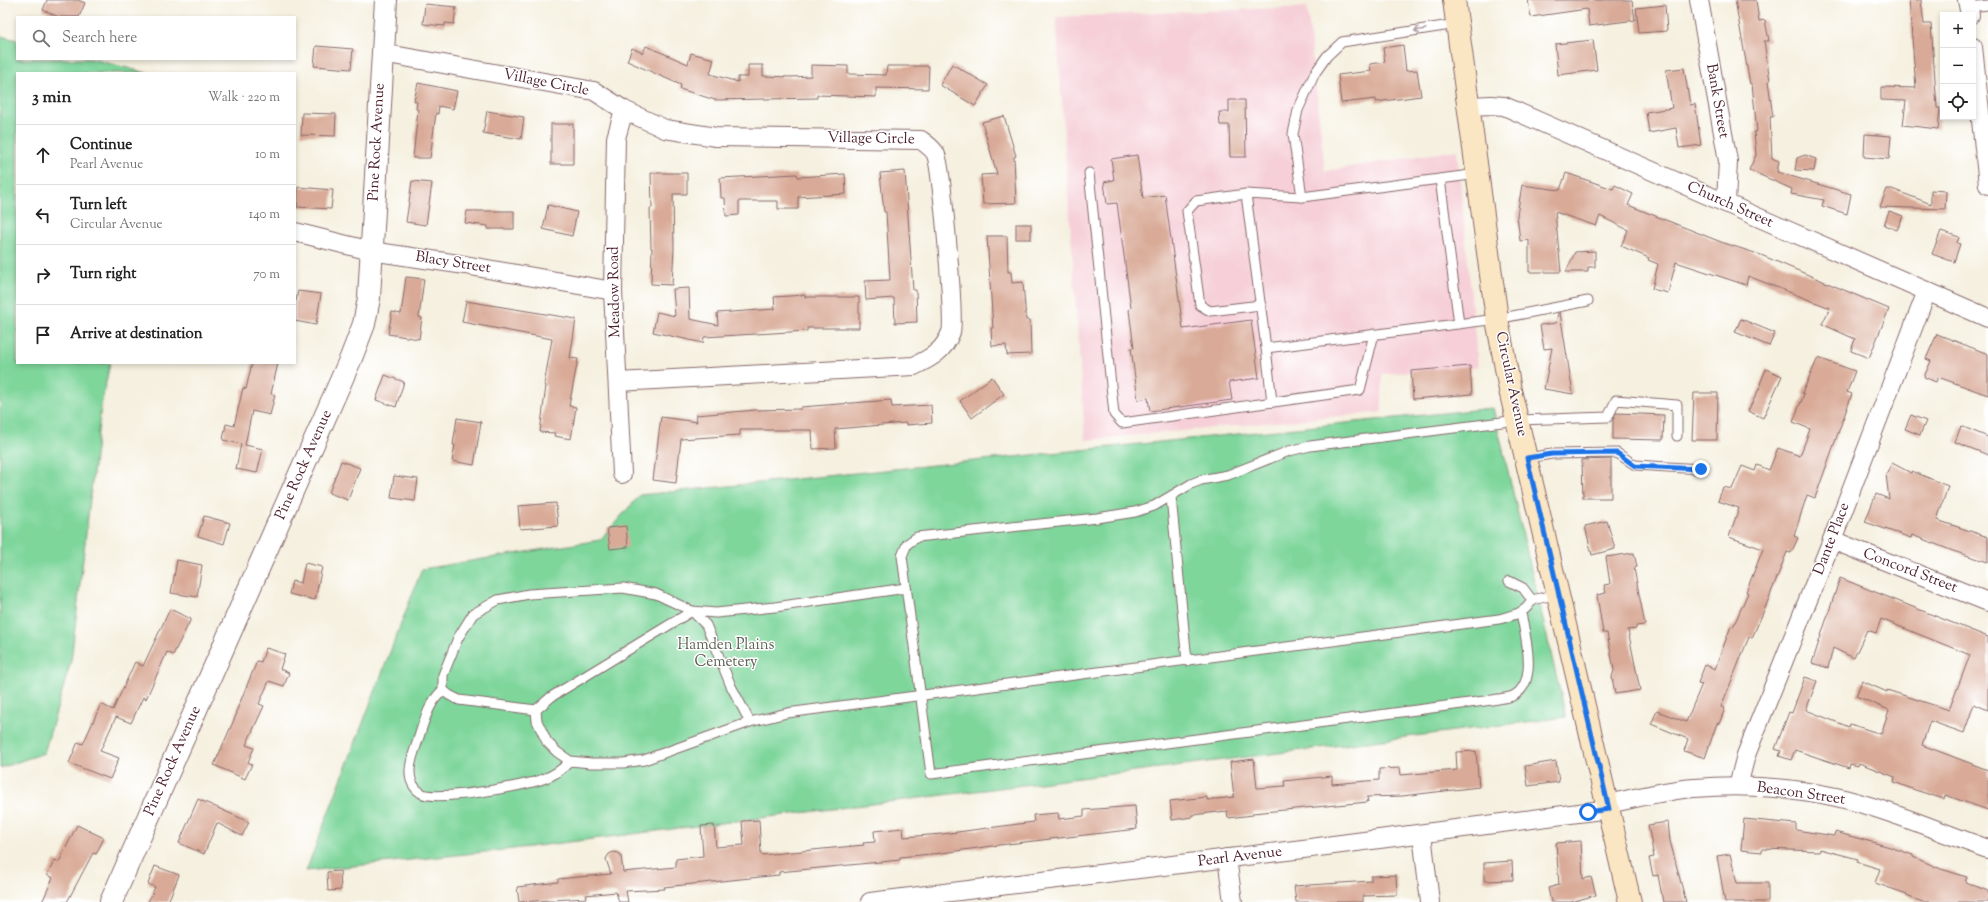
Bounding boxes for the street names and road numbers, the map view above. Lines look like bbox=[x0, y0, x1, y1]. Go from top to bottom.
street label: Bank Street bbox=[1700, 62, 1734, 140]
street label: Village Circle bbox=[501, 64, 591, 102]
street label: Pine Rock Avenue bbox=[363, 82, 391, 202]
street label: Village Circle bbox=[827, 128, 915, 150]
street label: Church Street bbox=[1683, 177, 1777, 233]
street label: Meadow Road bbox=[604, 246, 626, 338]
street label: Blacy Street bbox=[414, 247, 492, 279]
street label: Circular Avenue bbox=[1490, 330, 1532, 438]
street label: Pine Rock Avenue bbox=[270, 407, 338, 523]
street label: Dante Place bbox=[1809, 500, 1855, 578]
street label: Concord Street bbox=[1860, 543, 1960, 599]
street label: Pine Rock Avenue bbox=[139, 703, 207, 819]
street label: Beacon Street bbox=[1756, 777, 1846, 811]
street label: Pearl Avenue bbox=[1197, 841, 1283, 873]

